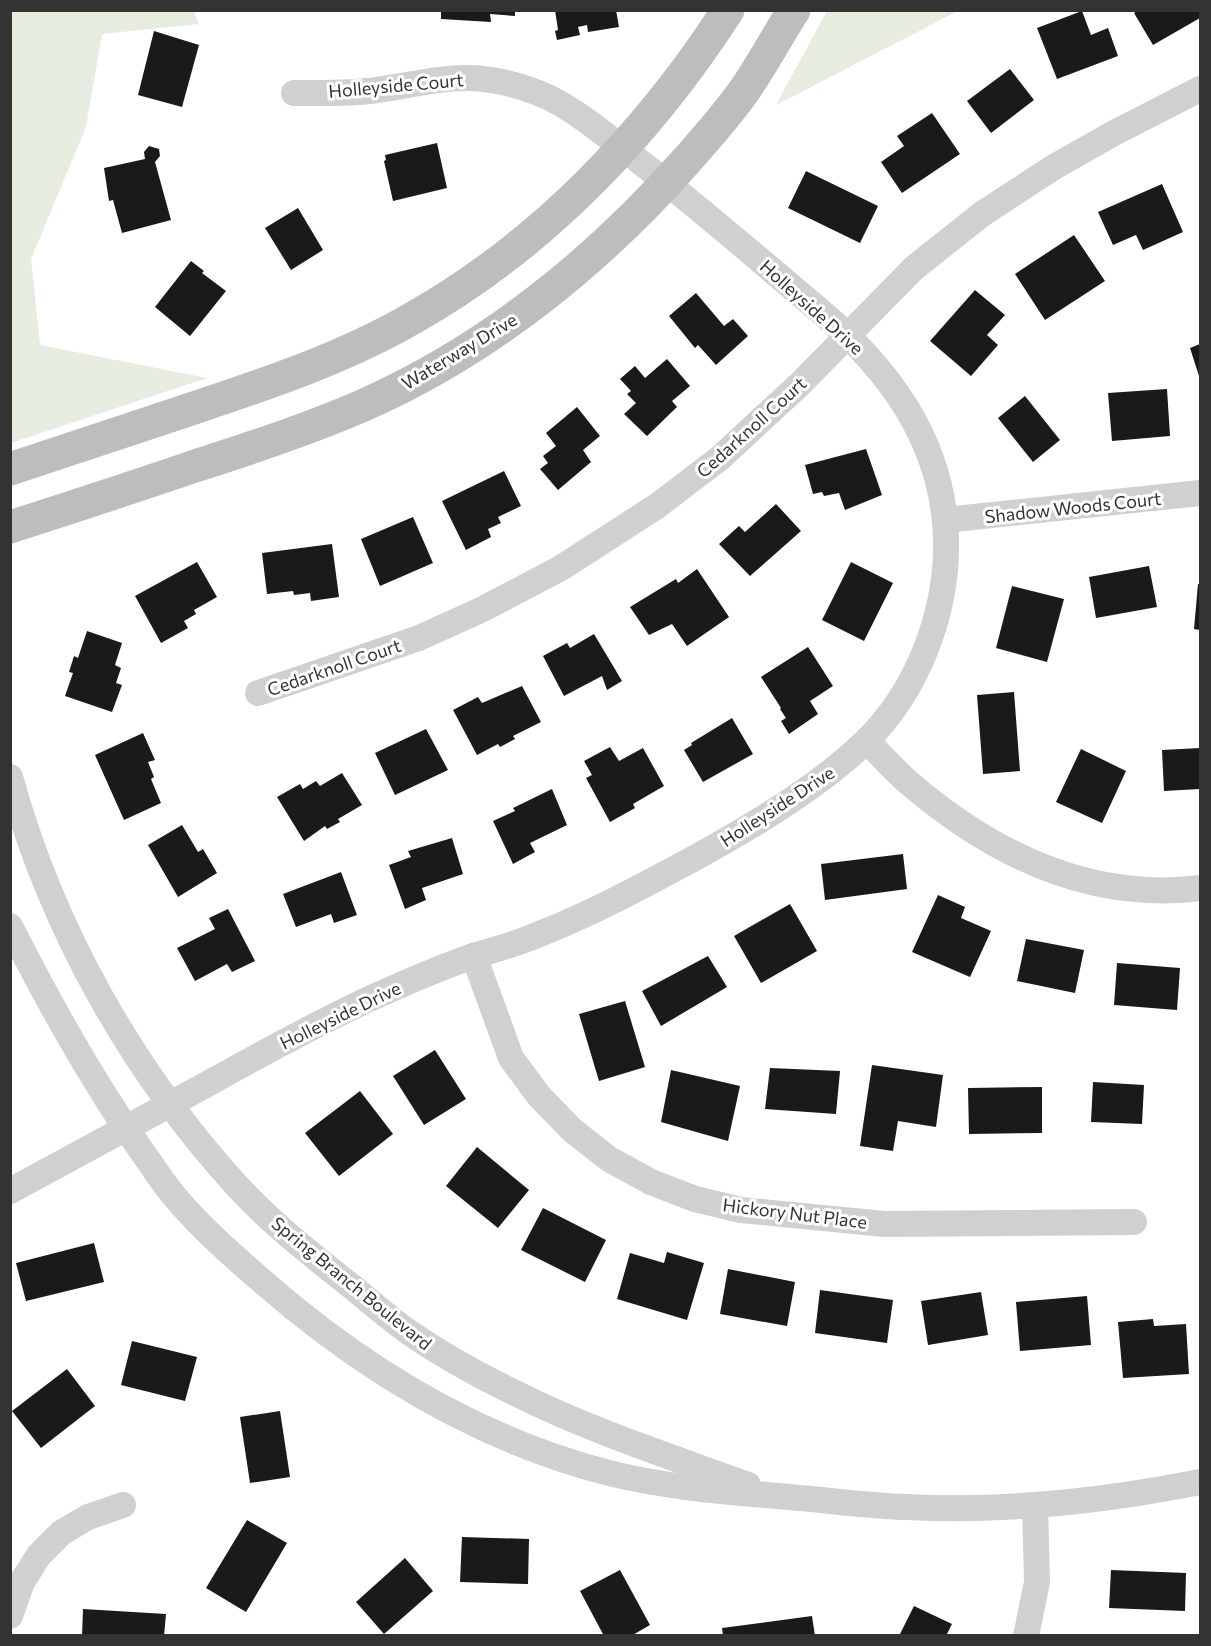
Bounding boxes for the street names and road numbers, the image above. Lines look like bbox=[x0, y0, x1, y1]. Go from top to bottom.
street label: Holleyside Court bbox=[327, 68, 465, 102]
street label: Holleyside Drive bbox=[756, 255, 868, 359]
street label: Waterway Drive bbox=[397, 308, 521, 394]
street label: Cedarknoll Court bbox=[692, 372, 810, 482]
street label: Shadow Woods Court bbox=[984, 487, 1162, 527]
street label: Cedarknoll Court bbox=[264, 634, 404, 700]
street label: Holleyside Drive bbox=[716, 761, 838, 851]
street label: Holleyside Drive bbox=[276, 976, 404, 1054]
street label: Hickory Nut Place bbox=[722, 1193, 868, 1233]
street label: Spring Branch Boulevard bbox=[268, 1212, 436, 1354]

